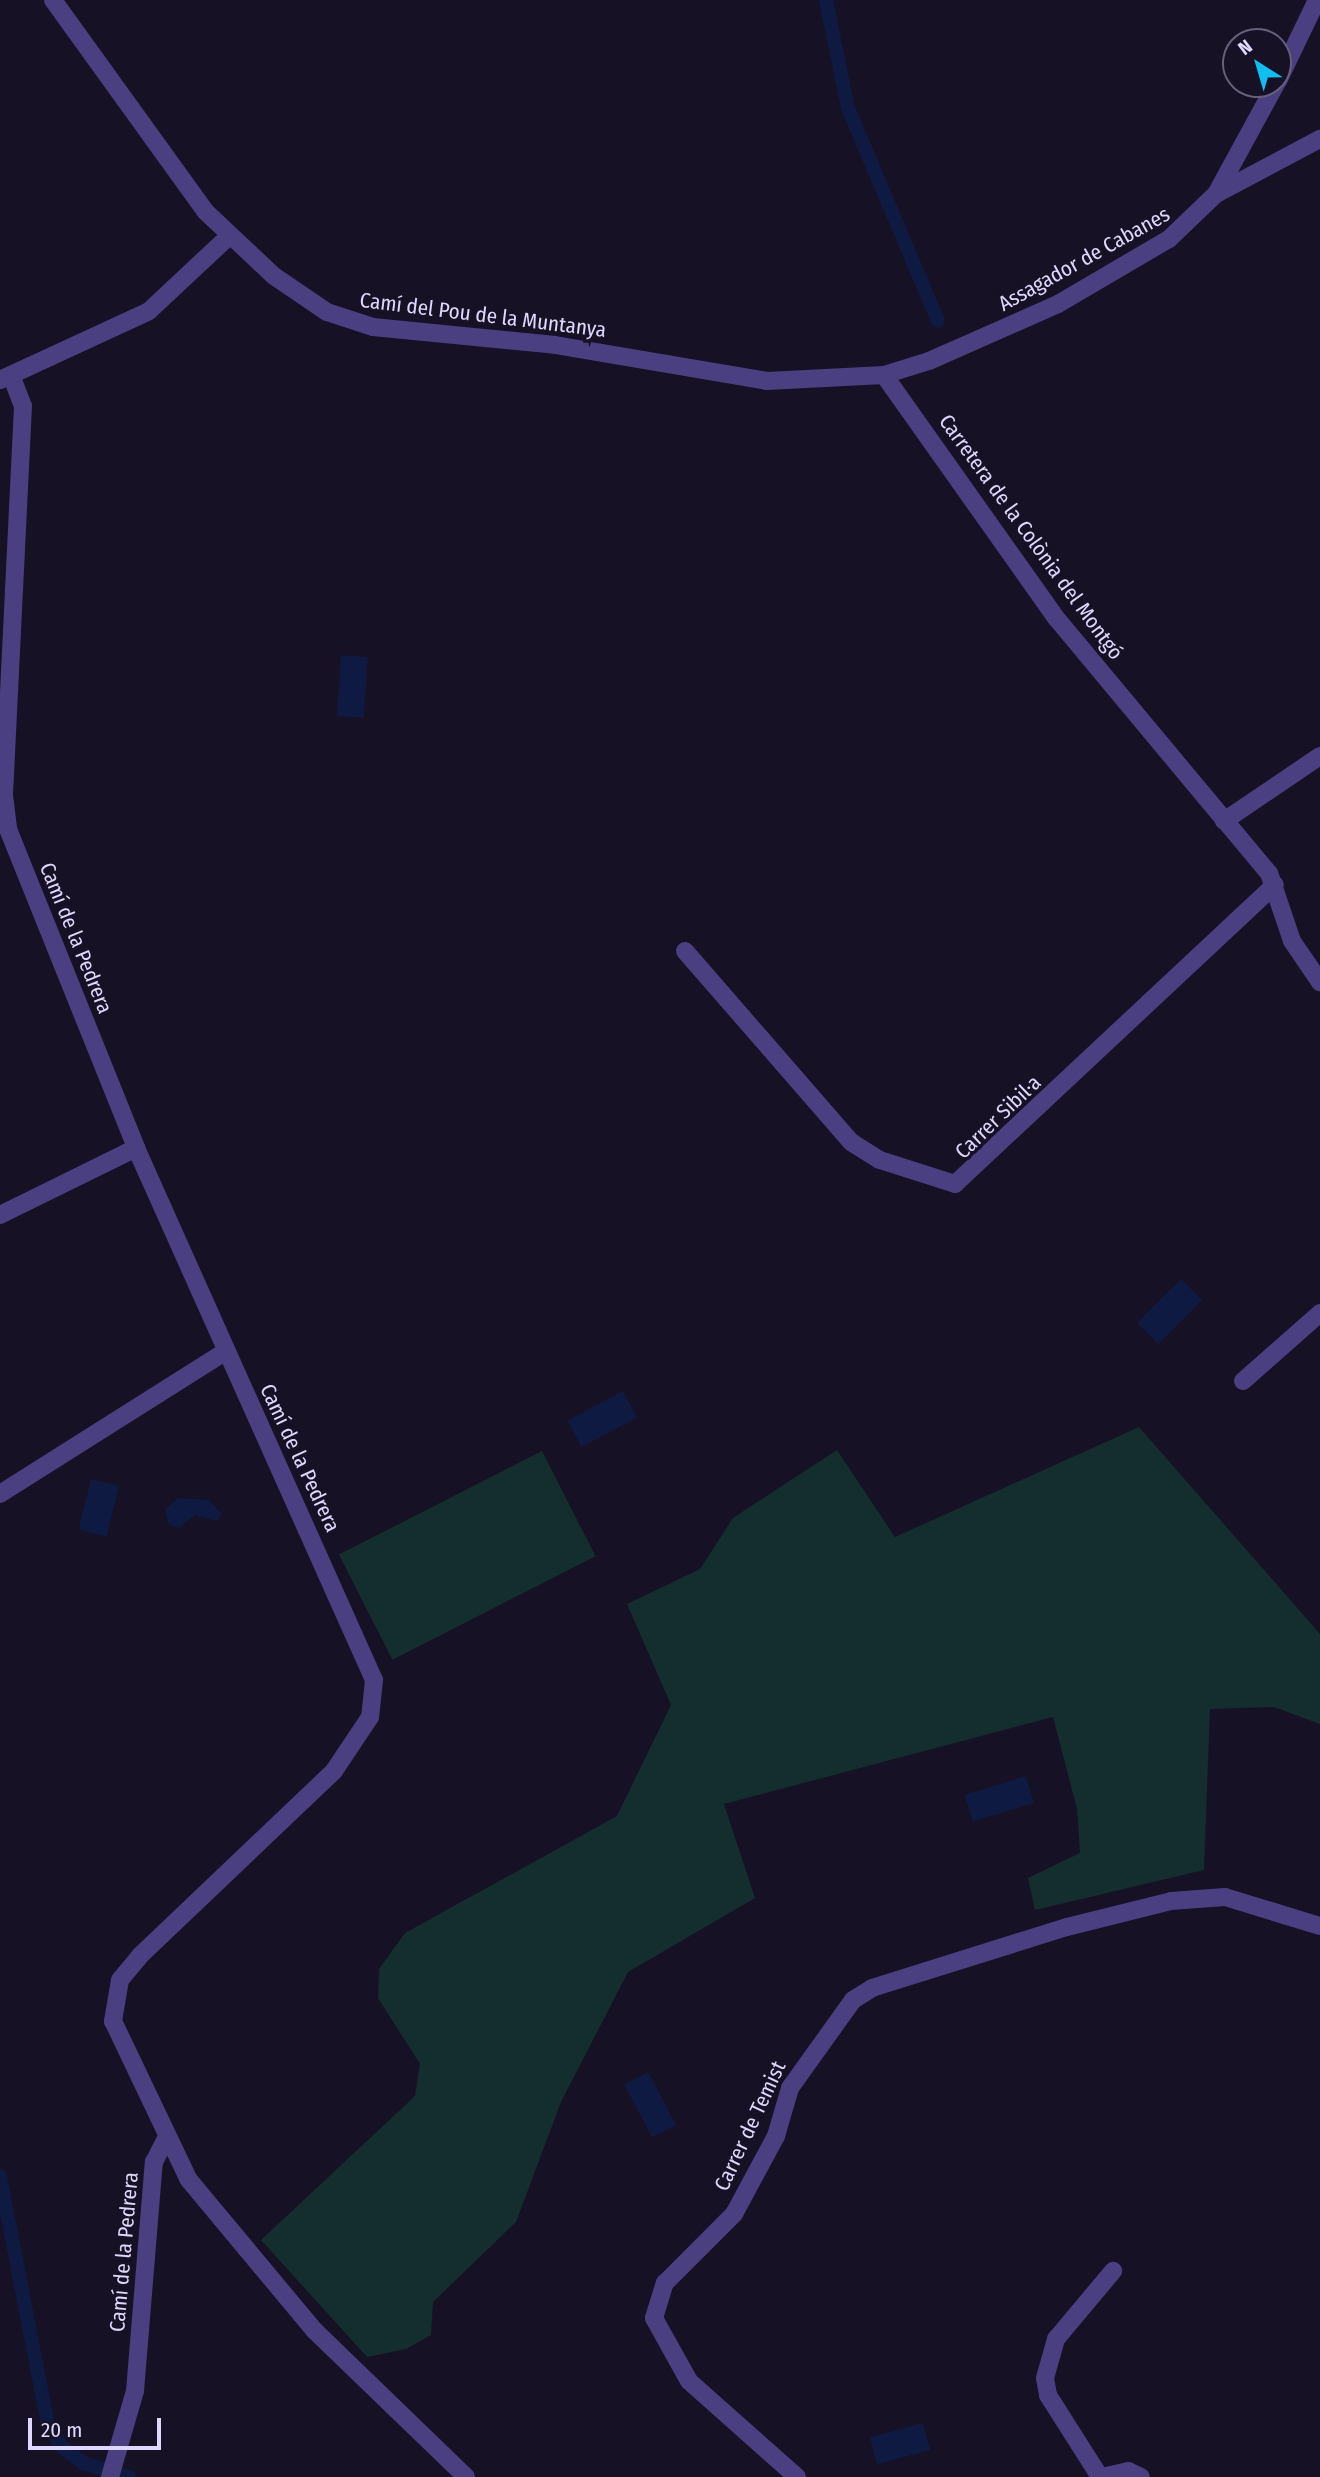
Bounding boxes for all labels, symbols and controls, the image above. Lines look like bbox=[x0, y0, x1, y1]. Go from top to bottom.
north arrow bbox=[1222, 28, 1292, 98]
text: N bbox=[1234, 35, 1257, 60]
street label: Assagador de Cabanes bbox=[994, 201, 1174, 317]
street label: Camí del Pou de la Muntanya bbox=[358, 287, 608, 343]
street label: Carretera de la Colònia del Montgó bbox=[934, 409, 1128, 665]
street label: Camí de la Pedrera bbox=[34, 859, 118, 1017]
street label: Carrer Sibil·a bbox=[950, 1070, 1046, 1164]
street label: Camí de la Pedrera bbox=[255, 1380, 345, 1536]
street label: Carrer de Temist bbox=[709, 2057, 791, 2195]
street label: Camí de la Pedrera bbox=[104, 2171, 144, 2333]
scale bar bbox=[32, 2404, 164, 2448]
text: 20 m bbox=[41, 2417, 82, 2443]

